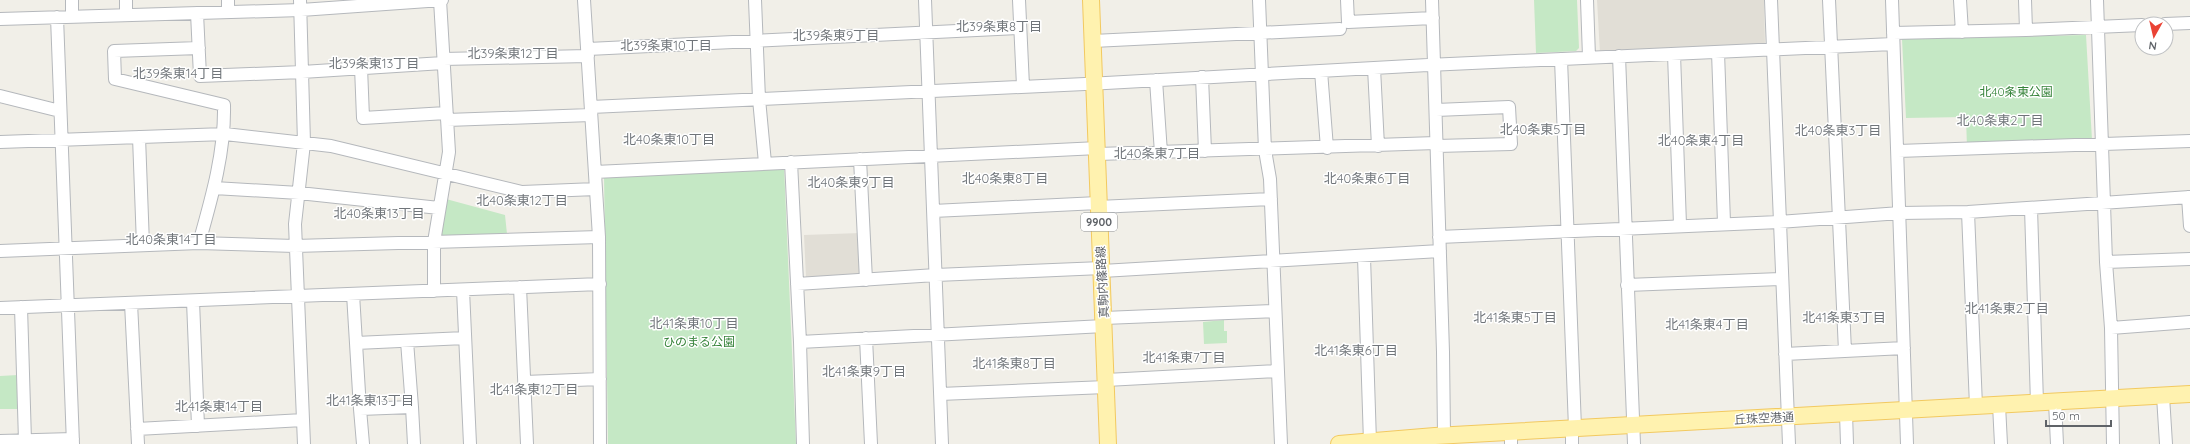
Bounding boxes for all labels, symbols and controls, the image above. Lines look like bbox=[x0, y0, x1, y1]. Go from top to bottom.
north arrow bbox=[2134, 16, 2174, 56]
district label: 北39条東8丁目 bbox=[956, 18, 1042, 34]
district label: 北39条東9丁目 bbox=[793, 27, 879, 43]
district label: 北39条東10丁目 bbox=[620, 37, 712, 53]
text: N bbox=[2148, 38, 2158, 53]
district label: 北39条東12丁目 bbox=[467, 45, 559, 61]
district label: 北39条東13丁目 bbox=[329, 55, 419, 71]
district label: 北39条東14丁目 bbox=[133, 65, 223, 81]
park label: 北40条東公園 bbox=[1979, 84, 2053, 99]
district label: 北40条東2丁目 bbox=[1957, 112, 2043, 128]
district label: 北40条東5丁目 bbox=[1500, 121, 1586, 137]
district label: 北40条東3丁目 bbox=[1795, 122, 1881, 138]
district label: 北40条東10丁目 bbox=[623, 131, 715, 147]
district label: 北40条東4丁目 bbox=[1658, 132, 1744, 148]
district label: 北40条東7丁目 bbox=[1114, 145, 1200, 161]
district label: 北40条東8丁目 bbox=[962, 170, 1048, 186]
district label: 北40条東6丁目 bbox=[1324, 170, 1410, 186]
district label: 北40条東9丁目 bbox=[808, 174, 894, 190]
district label: 北40条東12丁目 bbox=[476, 192, 568, 208]
district label: 北40条東13丁目 bbox=[333, 205, 425, 221]
road number: 9900 bbox=[1081, 213, 1117, 231]
district label: 北40条東14丁目 bbox=[125, 231, 217, 247]
street label: 真駒内篠路線 bbox=[1093, 246, 1111, 318]
district label: 北41条東2丁目 bbox=[1965, 300, 2049, 316]
district label: 北41条東5丁目 bbox=[1473, 309, 1557, 325]
district label: 北41条東3丁目 bbox=[1802, 309, 1886, 325]
district label: 北41条東10丁目 bbox=[649, 315, 739, 331]
district label: 北41条東4丁目 bbox=[1665, 316, 1749, 332]
park label: ひのまる公園 bbox=[663, 334, 735, 349]
district label: 北41条東6丁目 bbox=[1314, 342, 1398, 358]
district label: 北41条東7丁目 bbox=[1142, 349, 1226, 365]
district label: 北41条東8丁目 bbox=[972, 355, 1056, 371]
district label: 北41条東9丁目 bbox=[822, 363, 906, 379]
district label: 北41条東12丁目 bbox=[490, 381, 578, 397]
district label: 北41条東13丁目 bbox=[326, 392, 414, 408]
district label: 北41条東14丁目 bbox=[175, 398, 263, 414]
scale bar bbox=[2046, 402, 2111, 428]
text: 50 m bbox=[2052, 408, 2080, 423]
street label: 丘珠空港通 bbox=[1734, 409, 1794, 427]

